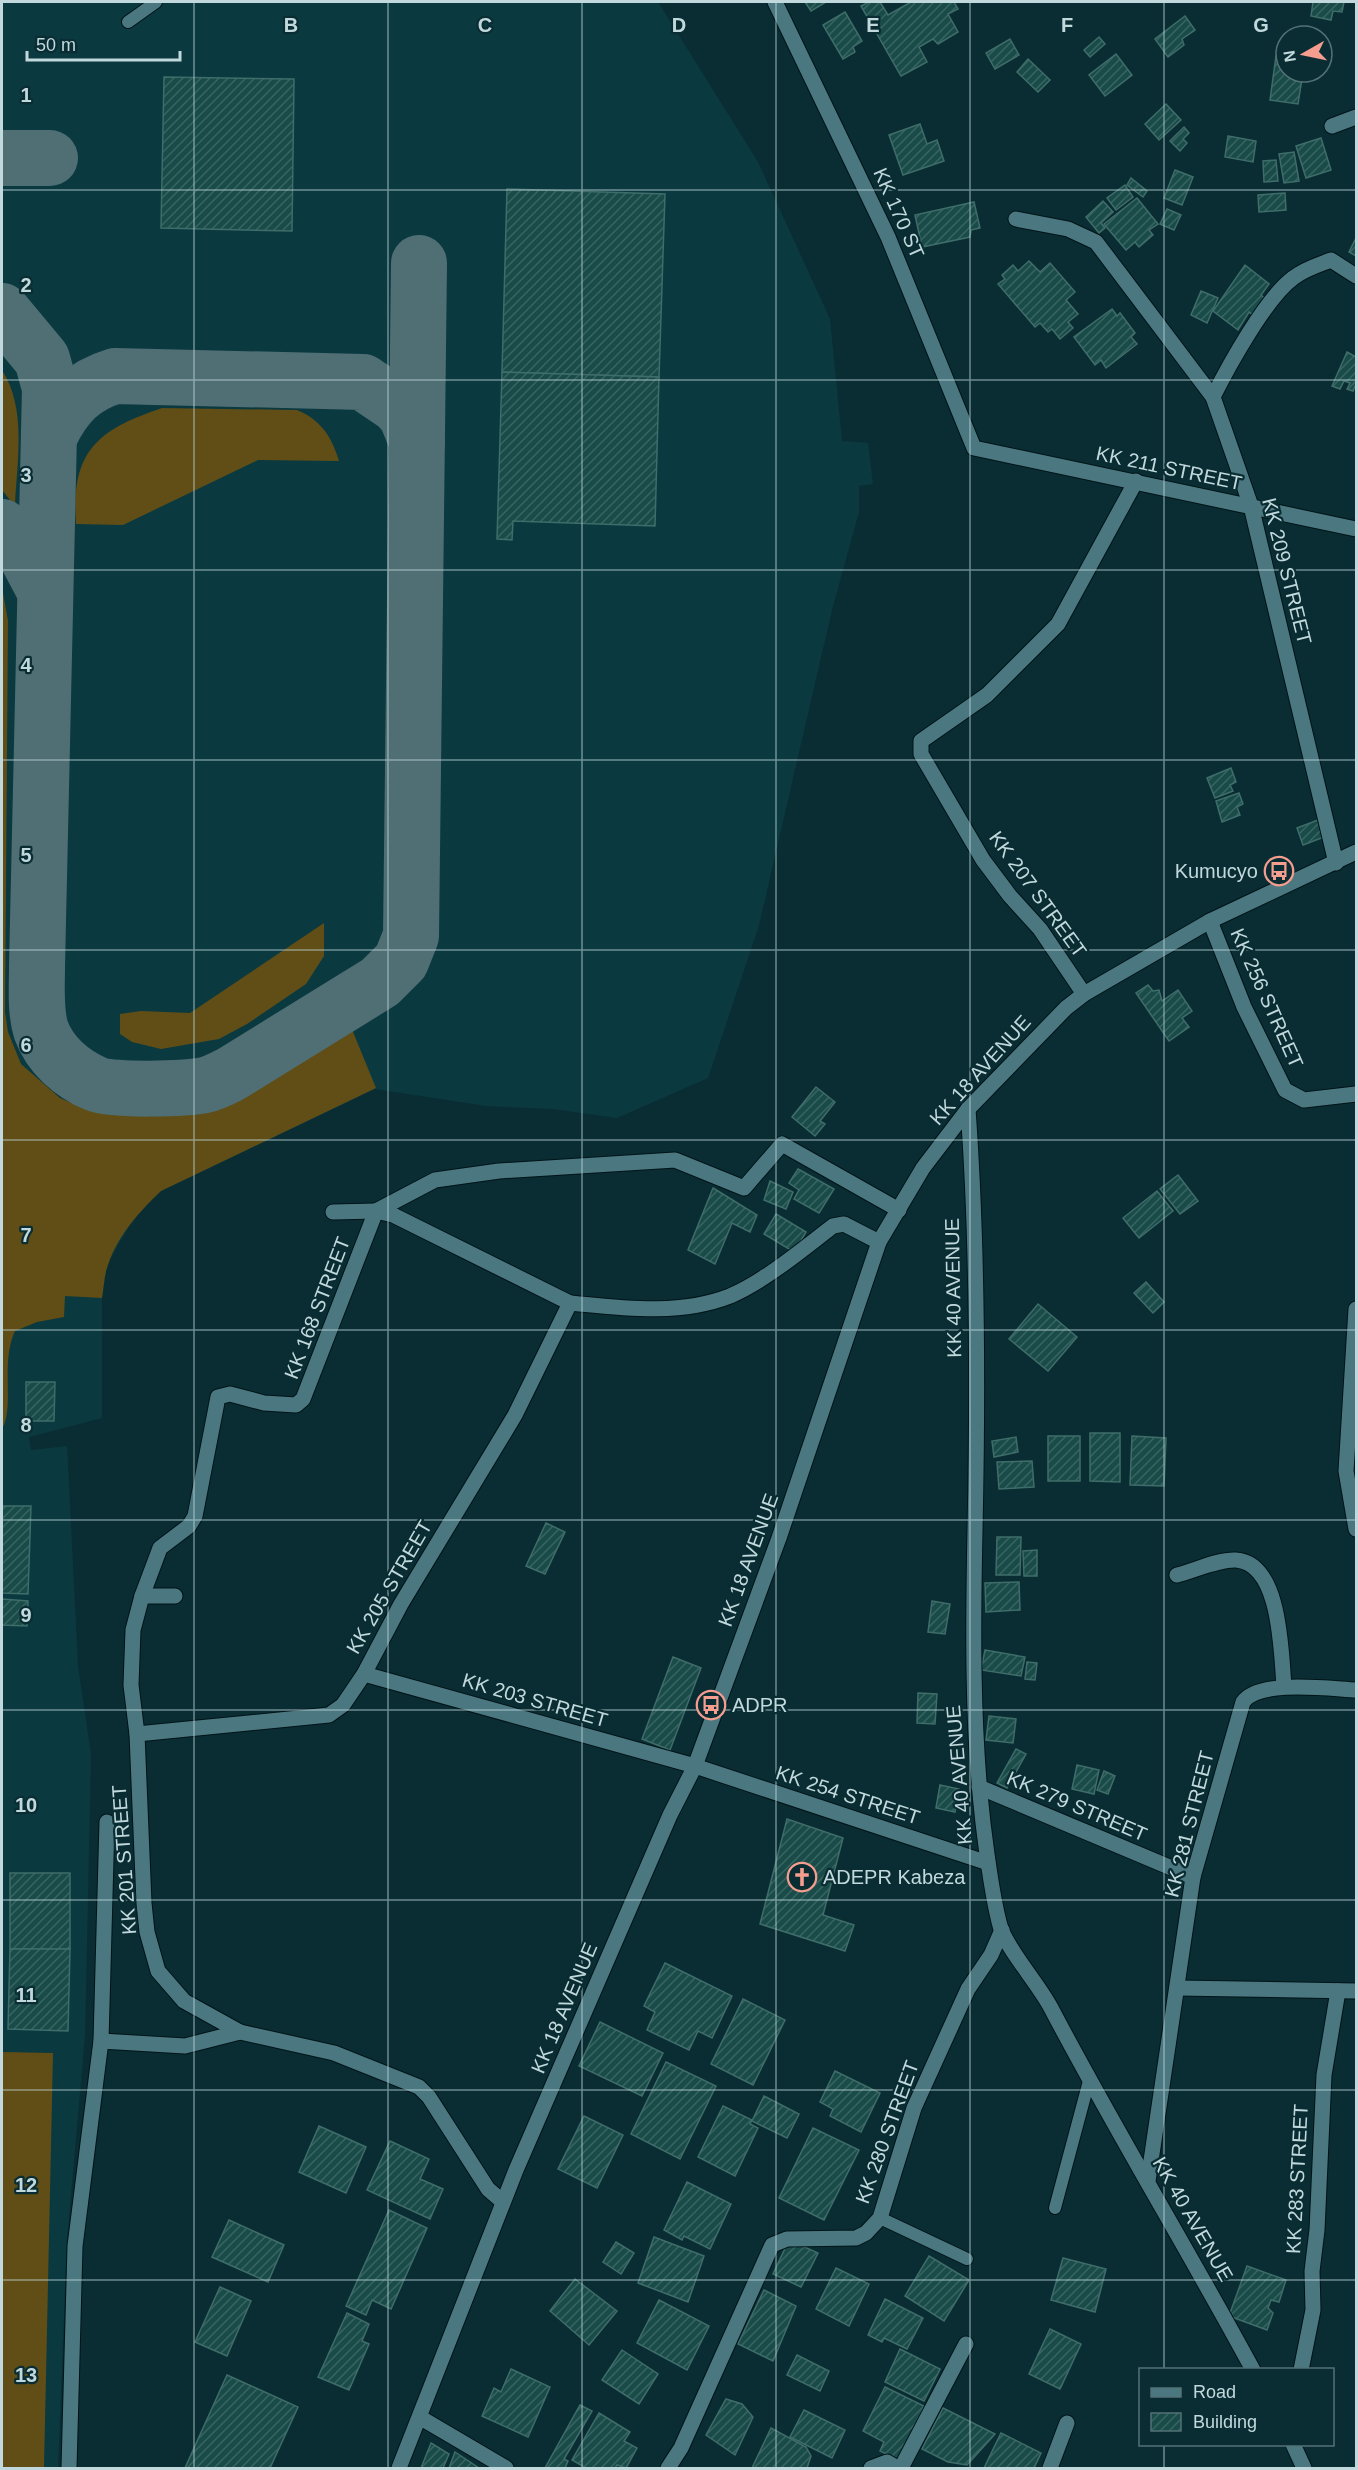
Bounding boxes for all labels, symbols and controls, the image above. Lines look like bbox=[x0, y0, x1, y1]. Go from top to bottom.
text: B bbox=[284, 14, 298, 36]
text: C bbox=[478, 14, 492, 36]
text: D bbox=[672, 14, 686, 36]
text: E bbox=[866, 14, 880, 36]
text: F bbox=[1061, 14, 1073, 36]
text: G bbox=[1253, 14, 1269, 36]
scale bar bbox=[27, 24, 180, 62]
north arrow bbox=[1274, 24, 1334, 84]
text: 50 m bbox=[36, 35, 76, 55]
text: N bbox=[1280, 49, 1299, 63]
text: 1 bbox=[20, 84, 32, 106]
street label: KK 170 ST bbox=[869, 164, 929, 262]
text: 2 bbox=[20, 274, 32, 296]
street label: KK 211 STREET bbox=[1094, 442, 1244, 494]
text: 3 bbox=[20, 464, 32, 486]
street label: KK 209 STREET bbox=[1258, 496, 1316, 646]
text: 4 bbox=[20, 654, 32, 676]
street label: KK 207 STREET bbox=[985, 827, 1091, 961]
text: 5 bbox=[20, 844, 32, 866]
bus stop icon: Kumucyo bbox=[1263, 855, 1295, 887]
place label: Kumucyo bbox=[1175, 860, 1258, 882]
street label: KK 256 STREET bbox=[1226, 925, 1308, 1071]
street label: KK 18 AVENUE bbox=[925, 1011, 1035, 1129]
text: 6 bbox=[20, 1034, 32, 1056]
street label: KK 40 AVENUE bbox=[941, 1218, 965, 1358]
text: 7 bbox=[20, 1224, 32, 1246]
street label: KK 168 STREET bbox=[280, 1234, 354, 1382]
text: 8 bbox=[20, 1414, 32, 1436]
street label: KK 18 AVENUE bbox=[714, 1491, 782, 1629]
street label: KK 205 STREET bbox=[342, 1517, 436, 1657]
text: 9 bbox=[20, 1604, 32, 1626]
street label: KK 203 STREET bbox=[460, 1669, 610, 1731]
bus stop icon: ADPR bbox=[695, 1689, 727, 1721]
place label: ADPR bbox=[732, 1694, 788, 1716]
street label: KK 40 AVENUE bbox=[942, 1704, 976, 1846]
street label: KK 281 STREET bbox=[1160, 1749, 1218, 1899]
street label: KK 254 STREET bbox=[773, 1761, 923, 1829]
street label: KK 279 STREET bbox=[1004, 1767, 1150, 1845]
street label: KK 201 STREET bbox=[108, 1784, 140, 1936]
text: 10 bbox=[15, 1794, 37, 1816]
church icon: ADEPR Kabeza bbox=[786, 1861, 818, 1893]
place label: ADEPR Kabeza bbox=[823, 1866, 966, 1888]
street label: KK 18 AVENUE bbox=[527, 1939, 601, 2077]
text: 11 bbox=[15, 1984, 37, 2006]
street label: KK 280 STREET bbox=[851, 2058, 923, 2206]
street label: KK 283 STREET bbox=[1282, 2103, 1312, 2255]
street label: KK 40 AVENUE bbox=[1149, 2153, 1237, 2285]
text: 12 bbox=[15, 2174, 37, 2196]
text: 13 bbox=[15, 2364, 37, 2386]
legend bbox=[1139, 2368, 1334, 2446]
text: Road bbox=[1193, 2382, 1236, 2402]
text: Building bbox=[1193, 2412, 1257, 2432]

